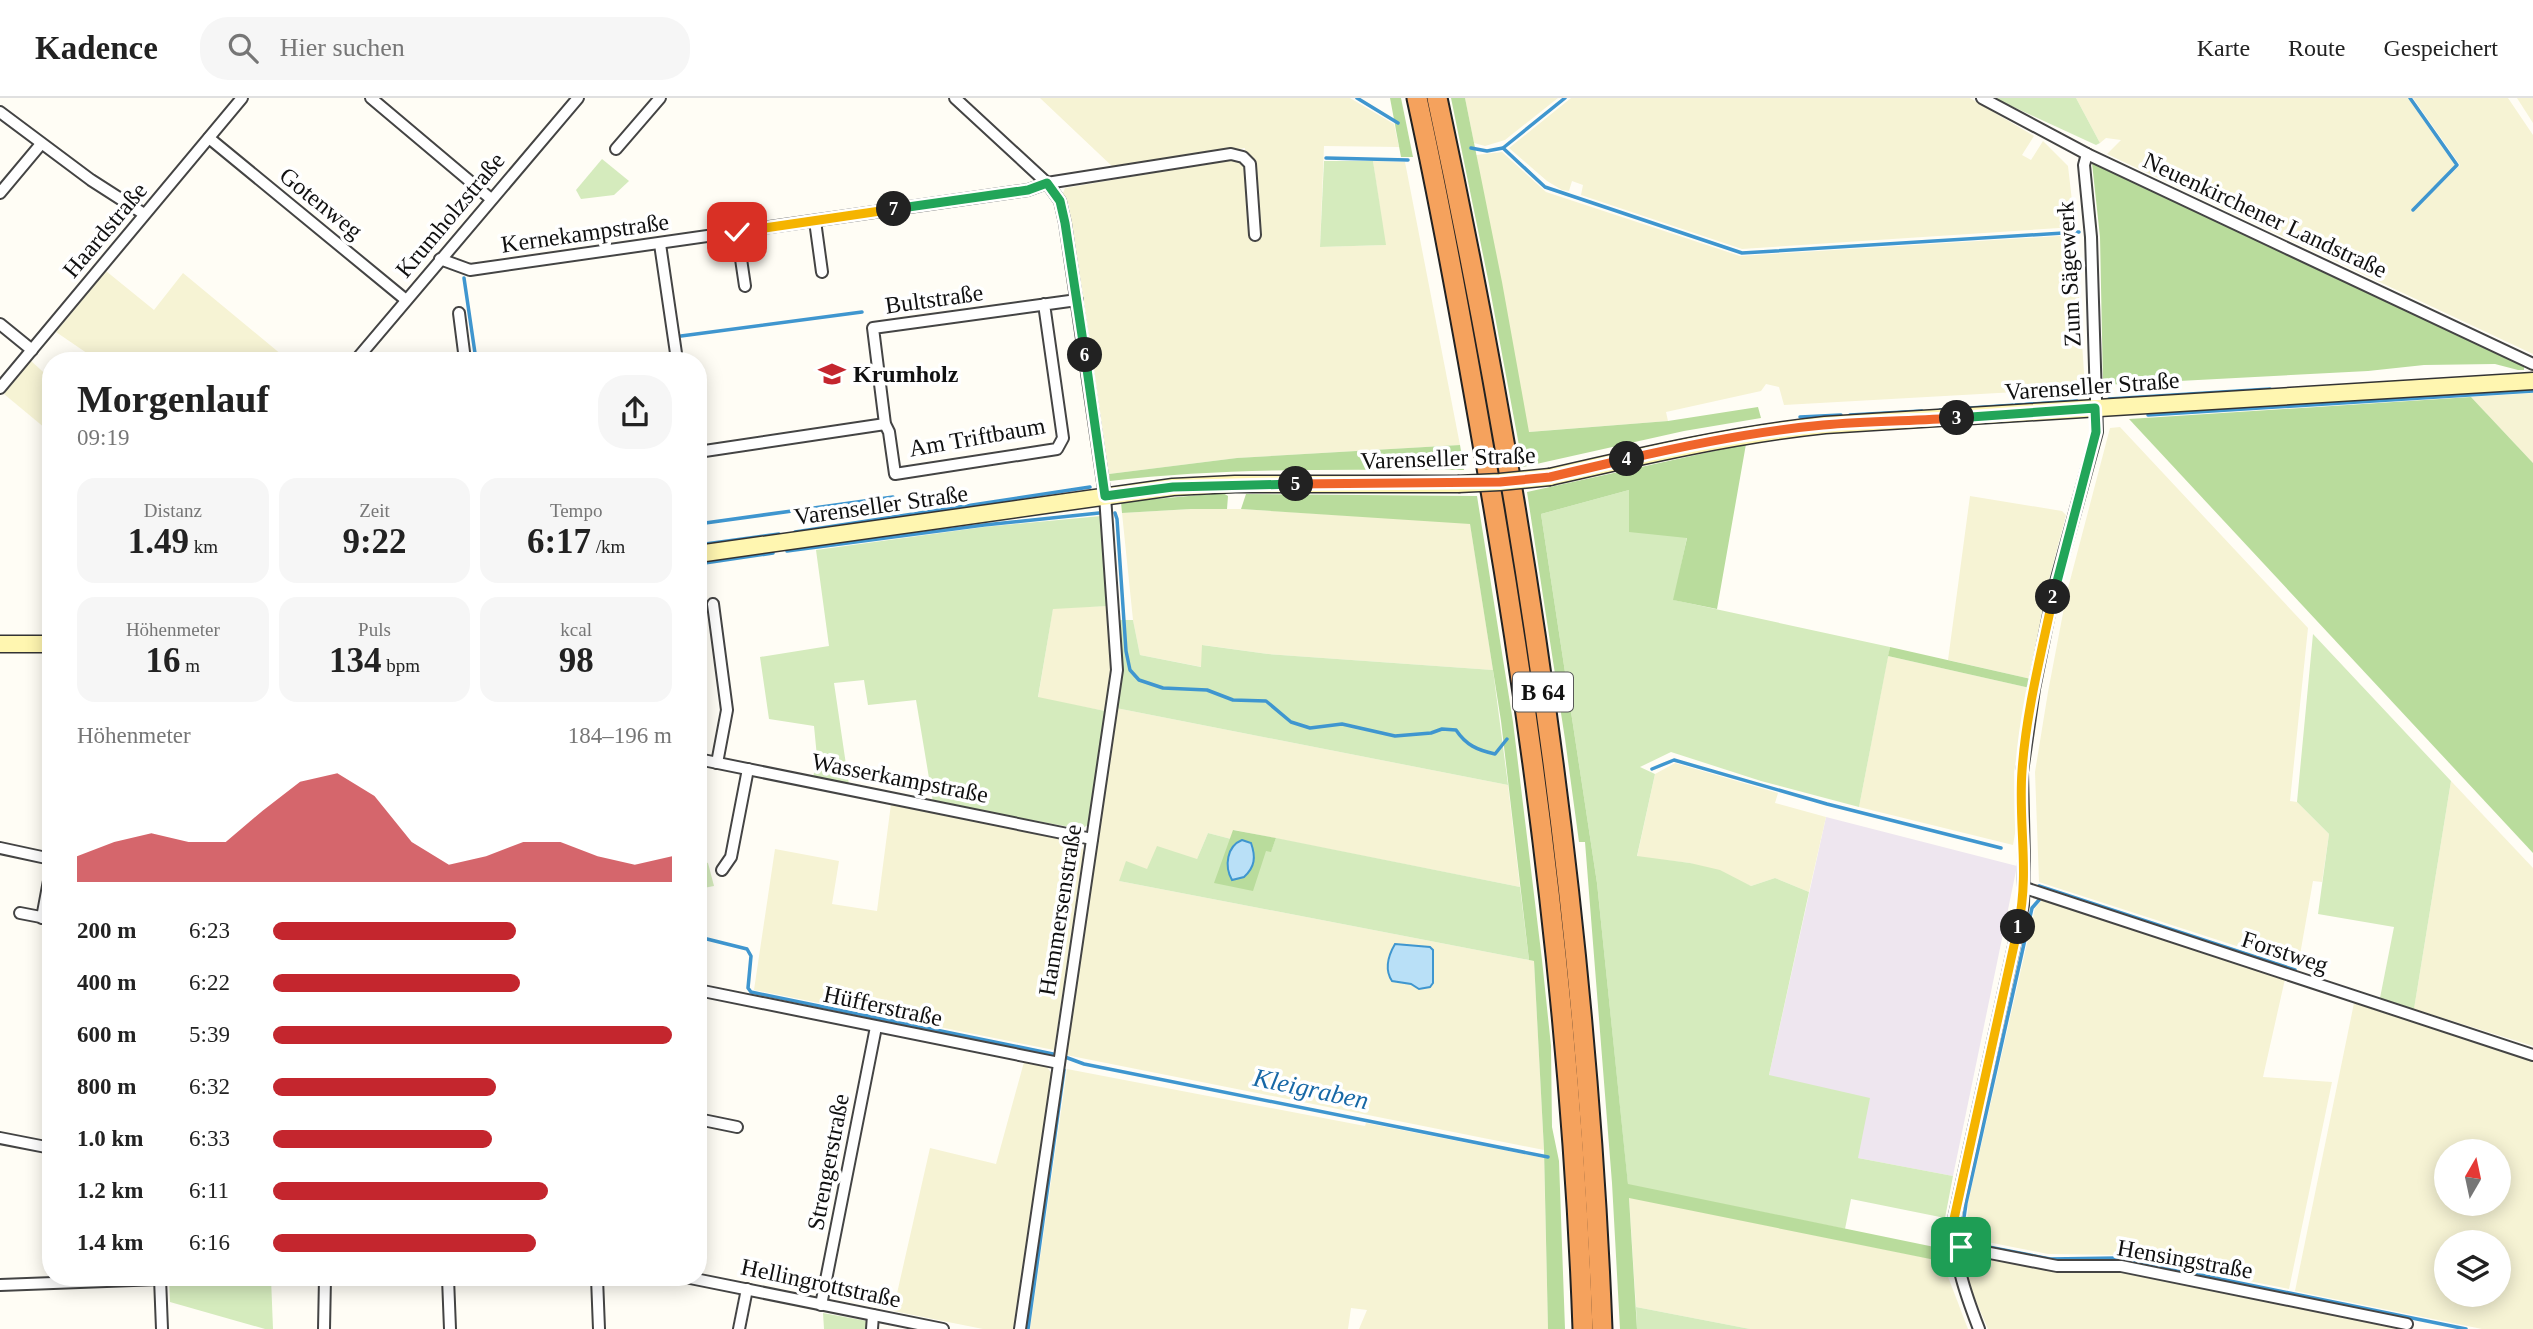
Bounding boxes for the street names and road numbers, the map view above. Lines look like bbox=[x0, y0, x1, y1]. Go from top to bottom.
street label: Krumholzstraße bbox=[390, 147, 510, 283]
street label: Neuenkirchener Landstraße bbox=[2139, 147, 2391, 283]
street label: Gotenweg bbox=[274, 162, 368, 244]
street label: Haardstraße bbox=[58, 177, 152, 283]
street label: Zum Sägewerk bbox=[2052, 200, 2086, 348]
street label: Kernekampstraße bbox=[499, 208, 671, 258]
street label: Bultstraße bbox=[883, 279, 985, 319]
street label: Varenseller Straße bbox=[2004, 367, 2180, 405]
street label: Am Triftbaum bbox=[907, 412, 1048, 462]
street label: Varenseller Straße bbox=[1360, 442, 1536, 474]
street label: Varenseller Straße bbox=[792, 480, 970, 530]
road number: B 64 bbox=[1513, 672, 1573, 712]
street label: Wasserkampstraße bbox=[809, 748, 991, 808]
street label: Hammersenstraße bbox=[1034, 822, 1086, 998]
street label: Forstweg bbox=[2238, 926, 2332, 978]
street label: Hüfferstraße bbox=[821, 981, 945, 1031]
street label: Strengerstraße bbox=[802, 1091, 854, 1233]
street label: Hensingstraße bbox=[2115, 1234, 2255, 1284]
street label: Hellingrottstraße bbox=[739, 1253, 903, 1313]

